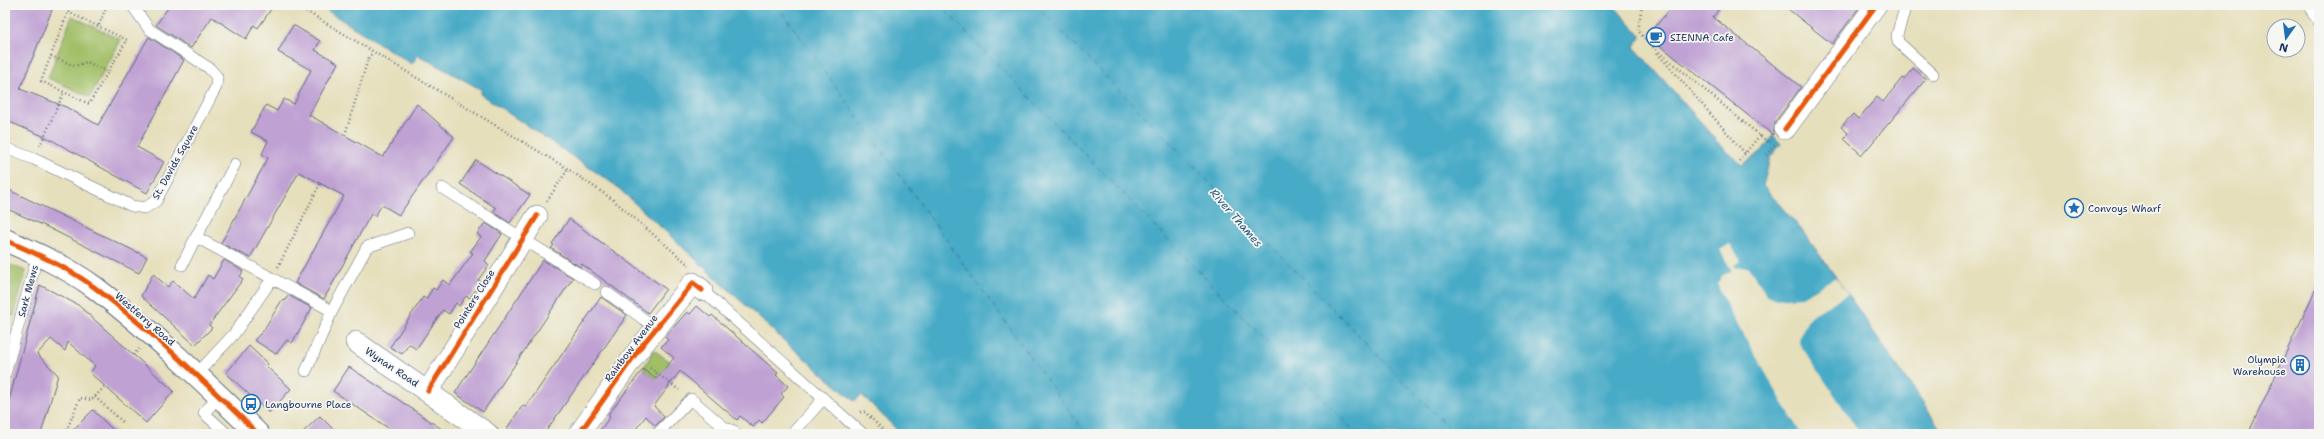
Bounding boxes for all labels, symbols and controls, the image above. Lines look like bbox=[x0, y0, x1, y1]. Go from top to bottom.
north arrow bbox=[2266, 18, 2306, 58]
cafe icon: SIENNA Cafe bbox=[1645, 26, 1667, 48]
place label: SIENNA Cafe bbox=[1670, 31, 1734, 44]
text: N bbox=[2277, 39, 2290, 56]
street label: St. Davids Square bbox=[149, 122, 201, 202]
water label: River Thames bbox=[1206, 186, 1266, 250]
place icon: Convoys Wharf bbox=[2063, 197, 2085, 219]
place label: Convoys Wharf bbox=[2088, 202, 2161, 215]
street label: Sark Mews bbox=[15, 263, 41, 319]
street label: Pointers Close bbox=[451, 267, 498, 331]
street label: Westferry Road bbox=[112, 289, 178, 349]
street label: Rainbow Avenue bbox=[601, 312, 661, 384]
street label: Wynan Road bbox=[363, 344, 422, 390]
place label: Olympia Warehouse bbox=[2233, 353, 2287, 378]
building icon: Olympia Warehouse bbox=[2289, 354, 2311, 376]
bus stop icon: Langbourne Place bbox=[240, 393, 262, 415]
place label: Langbourne Place bbox=[265, 398, 352, 411]

